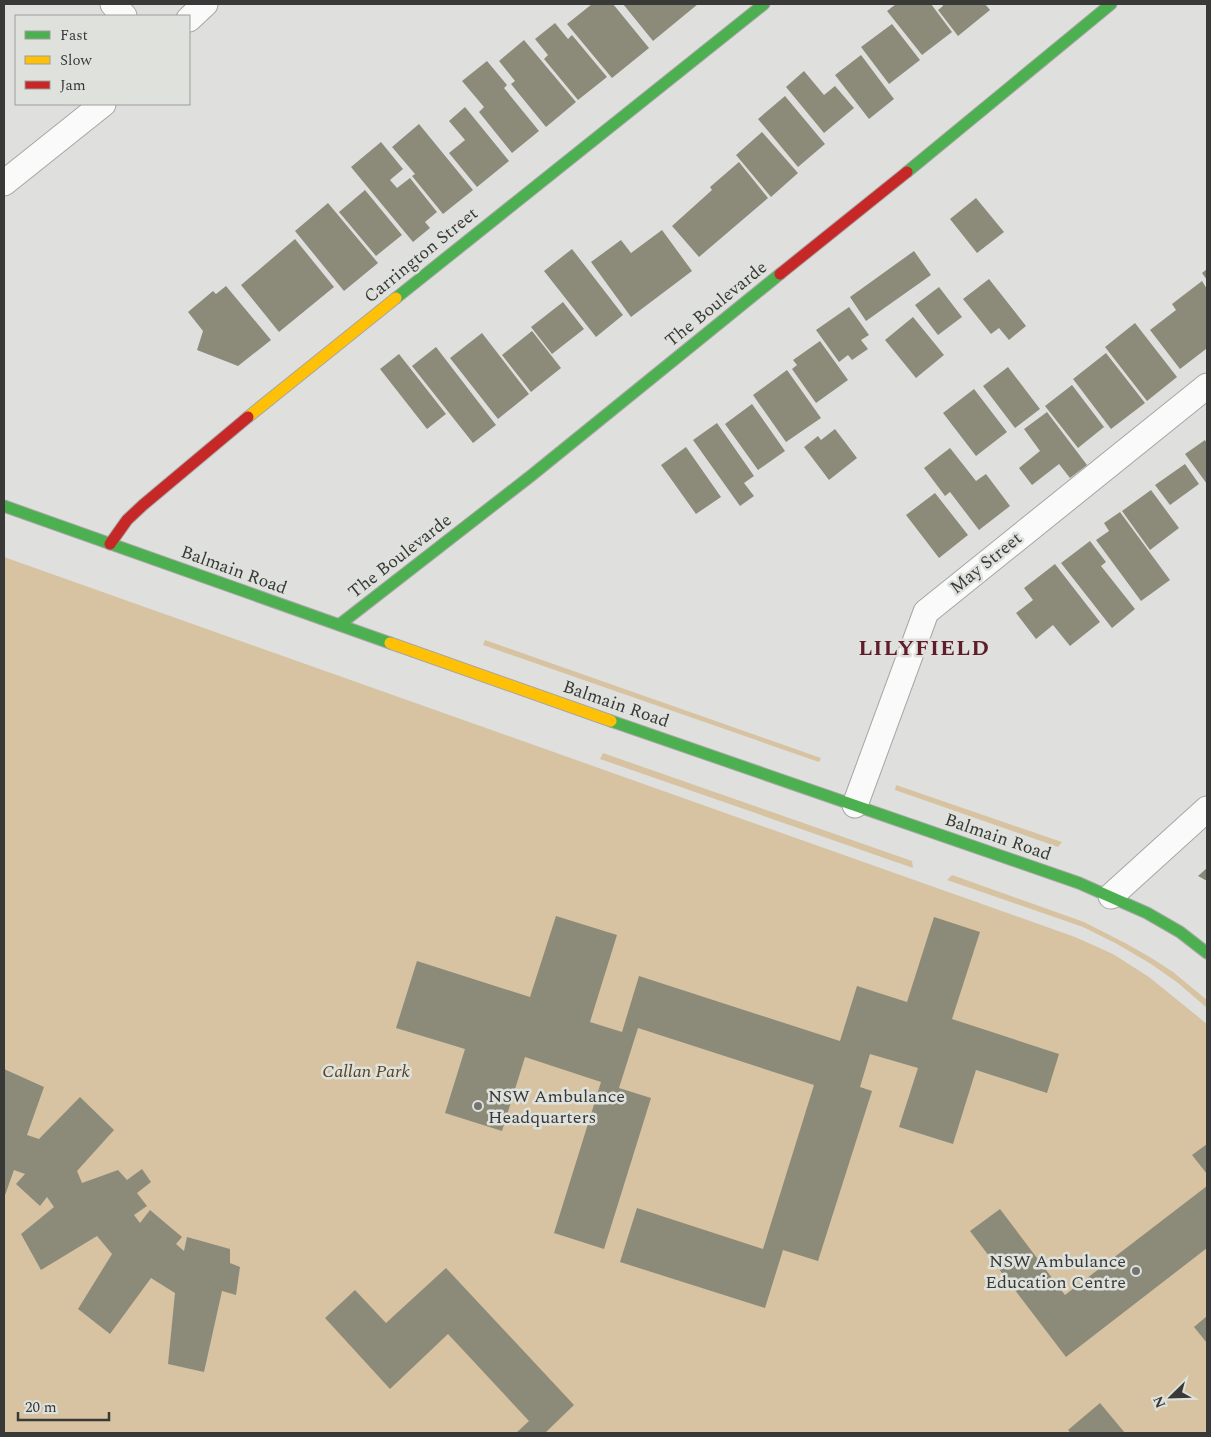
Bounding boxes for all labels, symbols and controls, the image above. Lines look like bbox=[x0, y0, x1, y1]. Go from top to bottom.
legend bbox=[15, 15, 190, 105]
text: Fast bbox=[60, 24, 88, 47]
text: Slow bbox=[60, 49, 92, 72]
text: Jam bbox=[60, 74, 86, 97]
street label: Carrington Street bbox=[358, 200, 484, 310]
street label: The Boulevarde bbox=[659, 254, 773, 354]
street label: The Boulevarde bbox=[342, 507, 458, 605]
street label: May Street bbox=[944, 525, 1028, 601]
street label: Balmain Road bbox=[177, 538, 291, 602]
district label: LILYFIELD bbox=[858, 632, 990, 665]
street label: Balmain Road bbox=[559, 673, 673, 735]
street label: Balmain Road bbox=[941, 806, 1055, 868]
park label: Callan Park bbox=[322, 1058, 410, 1085]
place label: NSW Ambulance Headquarters bbox=[488, 1083, 625, 1131]
marker: NSW Ambulance Headquarters bbox=[472, 1100, 484, 1112]
place label: NSW Ambulance Education Centre bbox=[985, 1248, 1126, 1296]
marker: NSW Ambulance Education Centre bbox=[1130, 1265, 1142, 1277]
north arrow bbox=[1146, 1372, 1196, 1422]
scale bar bbox=[18, 1390, 109, 1422]
text: N bbox=[1148, 1393, 1171, 1411]
text: 20 m bbox=[25, 1396, 57, 1419]

